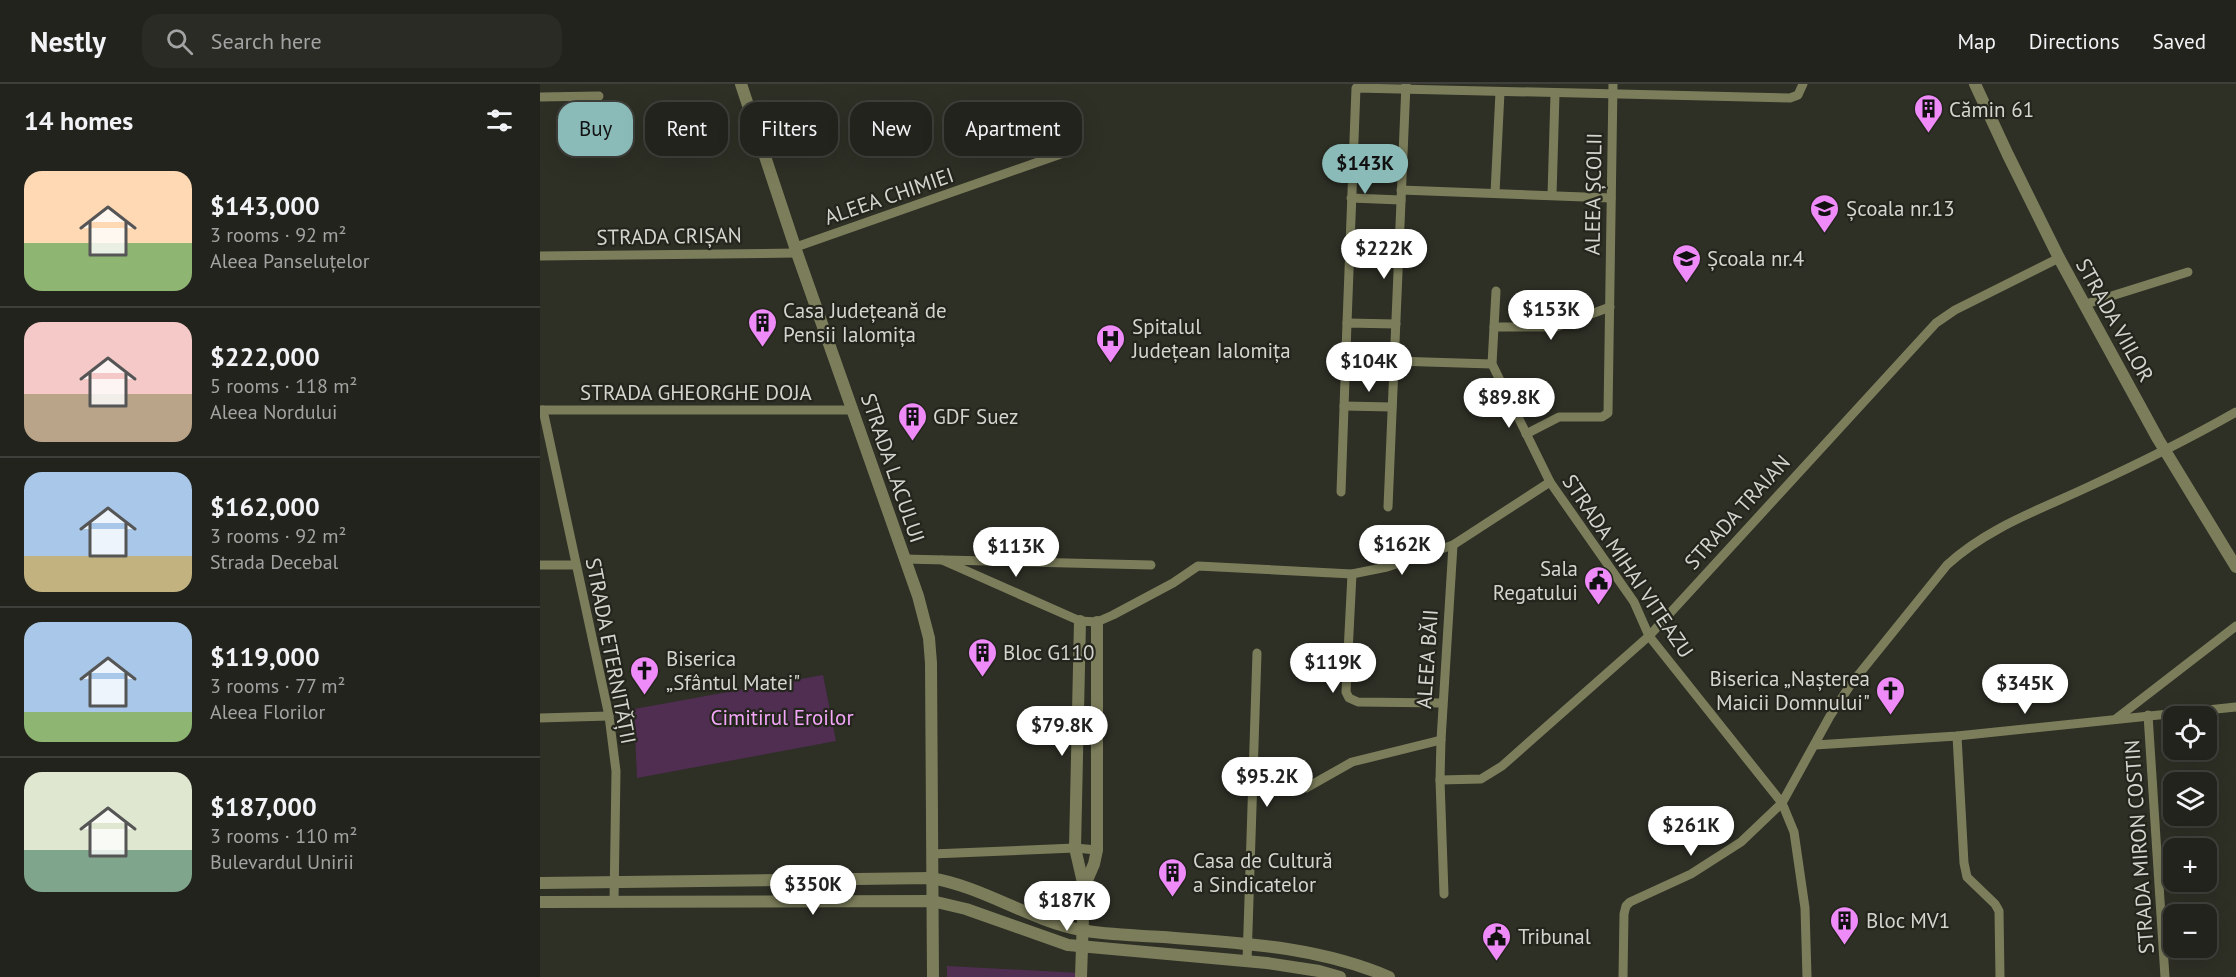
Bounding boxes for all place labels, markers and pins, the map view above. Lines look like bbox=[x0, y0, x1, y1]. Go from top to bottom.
building icon: Cămin 61 bbox=[1912, 93, 1944, 135]
place label: Cămin 61 bbox=[1949, 96, 2034, 123]
pin: $143K bbox=[1323, 144, 1407, 195]
school or university icon: Școala nr.13 bbox=[1809, 192, 1841, 234]
place label: Școala nr.13 bbox=[1846, 195, 1955, 222]
pin: $222K bbox=[1342, 229, 1426, 280]
school or university icon: Școala nr.4 bbox=[1670, 242, 1702, 284]
place label: Școala nr.4 bbox=[1707, 245, 1804, 272]
pin: $153K bbox=[1509, 290, 1593, 341]
place label: Casa Județeană de Pensii Ialomița bbox=[783, 297, 947, 348]
building icon: Casa Județeană de Pensii Ialomița bbox=[746, 306, 778, 348]
place label: Spitalul Județean Ialomița bbox=[1131, 313, 1291, 364]
hospital icon: Spitalul Județean Ialomița bbox=[1095, 322, 1127, 364]
pin: $104K bbox=[1327, 342, 1411, 393]
pin: $89.8K bbox=[1460, 378, 1558, 429]
building icon: GDF Suez bbox=[896, 400, 928, 442]
place label: GDF Suez bbox=[933, 403, 1018, 430]
pin: $162K bbox=[1360, 525, 1444, 576]
pin: $113K bbox=[974, 527, 1058, 578]
place label: Sala Regatului bbox=[1493, 555, 1578, 606]
public building icon: Sala Regatului bbox=[1583, 564, 1615, 606]
building icon: Bloc G110 bbox=[966, 636, 998, 678]
place label: Bloc G110 bbox=[1003, 639, 1094, 666]
pin: $119K bbox=[1291, 643, 1375, 694]
place label: Biserica „Sfântul Matei" bbox=[666, 645, 800, 696]
church icon: Biserica „Sfântul Matei" bbox=[629, 654, 661, 696]
pin: $345K bbox=[1983, 664, 2067, 715]
place label: Biserica „Nașterea Maicii Domnului" bbox=[1709, 665, 1870, 716]
church icon: Biserica „Nașterea Maicii Domnului" bbox=[1875, 674, 1907, 716]
pin: $79.8K bbox=[1013, 706, 1111, 757]
pin: $95.2K bbox=[1218, 757, 1316, 808]
pin: $261K bbox=[1649, 806, 1733, 857]
place label: Casa de Cultură a Sindicatelor bbox=[1193, 847, 1333, 898]
building icon: Casa de Cultură a Sindicatelor bbox=[1156, 856, 1188, 898]
pin: $350K bbox=[771, 865, 855, 916]
pin: $187K bbox=[1025, 881, 1109, 932]
building icon: Bloc MV1 bbox=[1829, 904, 1861, 946]
place label: Bloc MV1 bbox=[1866, 907, 1950, 934]
public building icon: Tribunal bbox=[1481, 920, 1513, 962]
place label: Tribunal bbox=[1518, 923, 1591, 950]

